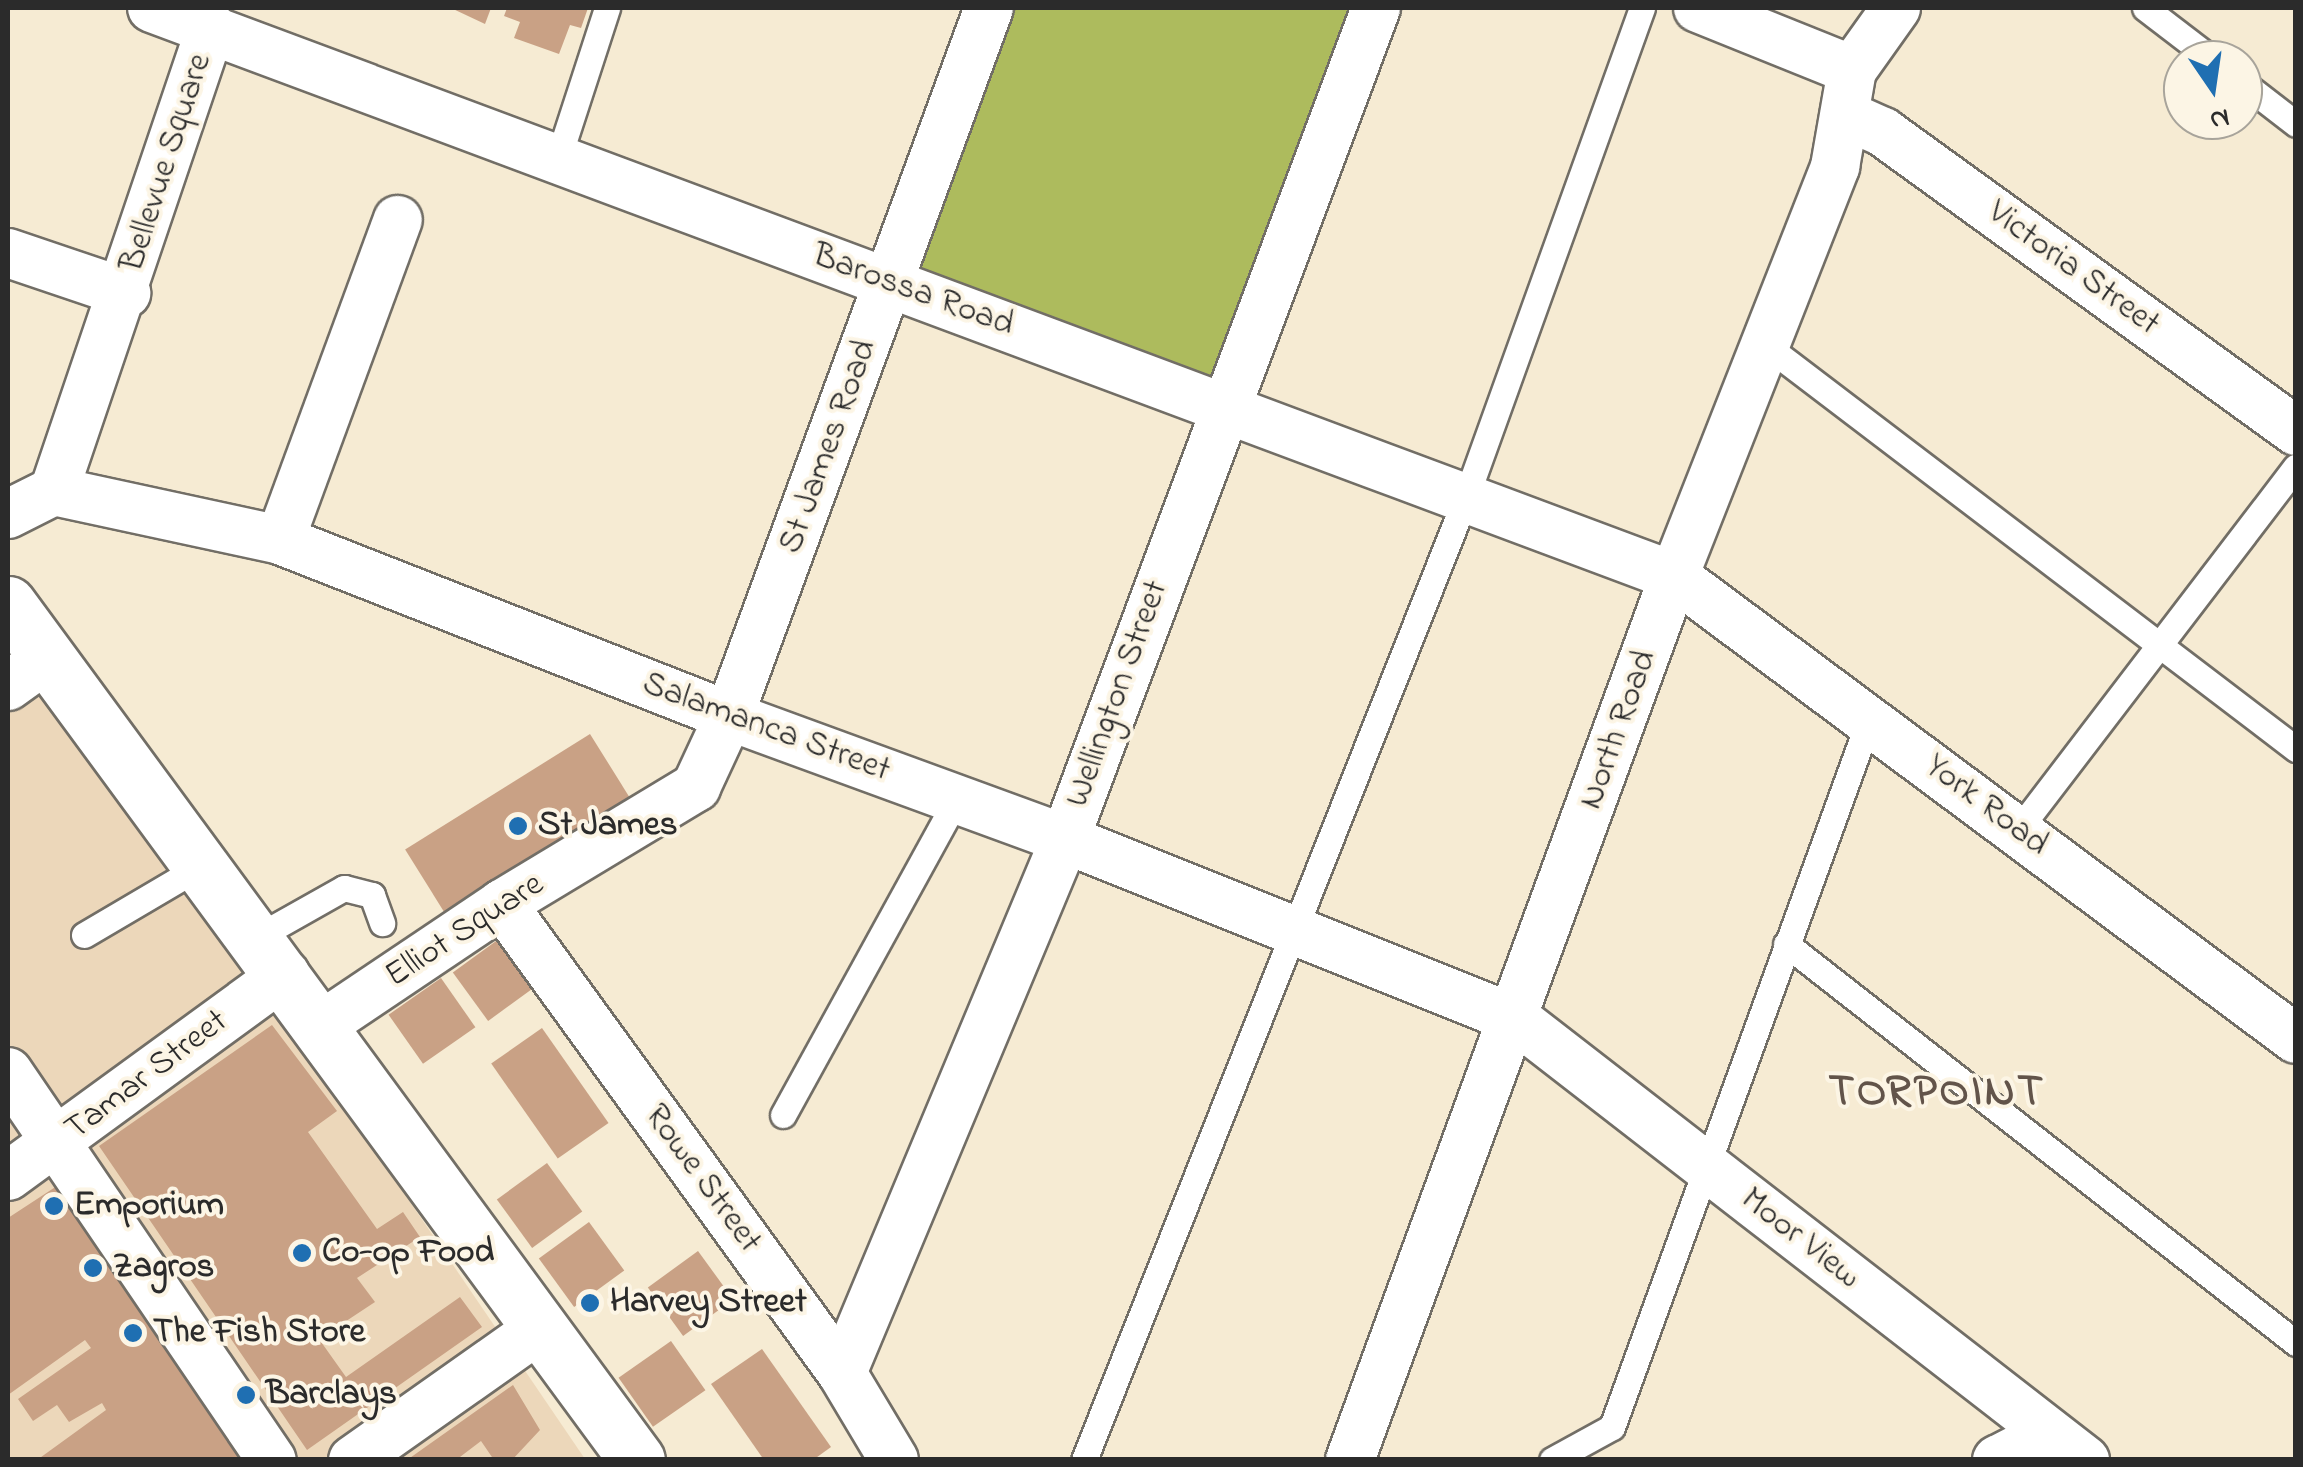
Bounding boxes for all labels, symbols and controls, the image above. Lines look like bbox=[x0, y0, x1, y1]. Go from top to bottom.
north arrow bbox=[2163, 40, 2263, 140]
street label: Bellevue Square bbox=[112, 49, 222, 277]
text: N bbox=[2206, 96, 2233, 140]
street label: Victoria Street bbox=[1979, 192, 2167, 346]
street label: Barossa Road bbox=[807, 235, 1019, 347]
street label: St James Road bbox=[771, 334, 887, 560]
street label: Wellington Street bbox=[1058, 575, 1178, 813]
street label: North Road bbox=[1571, 645, 1667, 815]
street label: Salamanca Street bbox=[636, 664, 896, 792]
street label: York Road bbox=[1916, 746, 2056, 866]
place label: St James bbox=[538, 805, 678, 847]
marker: St James bbox=[507, 815, 529, 837]
street label: Elliot Square bbox=[378, 864, 552, 998]
street label: Tamar Street bbox=[57, 1001, 237, 1151]
district label: TORPOINT bbox=[1828, 1067, 2046, 1121]
street label: Rowe Street bbox=[634, 1097, 770, 1261]
street label: Moor View bbox=[1732, 1179, 1868, 1299]
place label: Emporium bbox=[74, 1185, 224, 1227]
marker: Emporium bbox=[43, 1195, 65, 1217]
place label: Co-op Food bbox=[322, 1232, 494, 1274]
marker: Co-op Food bbox=[291, 1242, 313, 1264]
place label: Zagros bbox=[113, 1247, 214, 1289]
marker: Zagros bbox=[82, 1257, 104, 1279]
place label: Harvey Street bbox=[610, 1282, 807, 1324]
marker: Harvey Street bbox=[579, 1292, 601, 1314]
place label: The Fish Store bbox=[153, 1312, 365, 1354]
marker: The Fish Store bbox=[122, 1322, 144, 1344]
place label: Barclays bbox=[266, 1374, 397, 1416]
marker: Barclays bbox=[235, 1384, 257, 1406]

